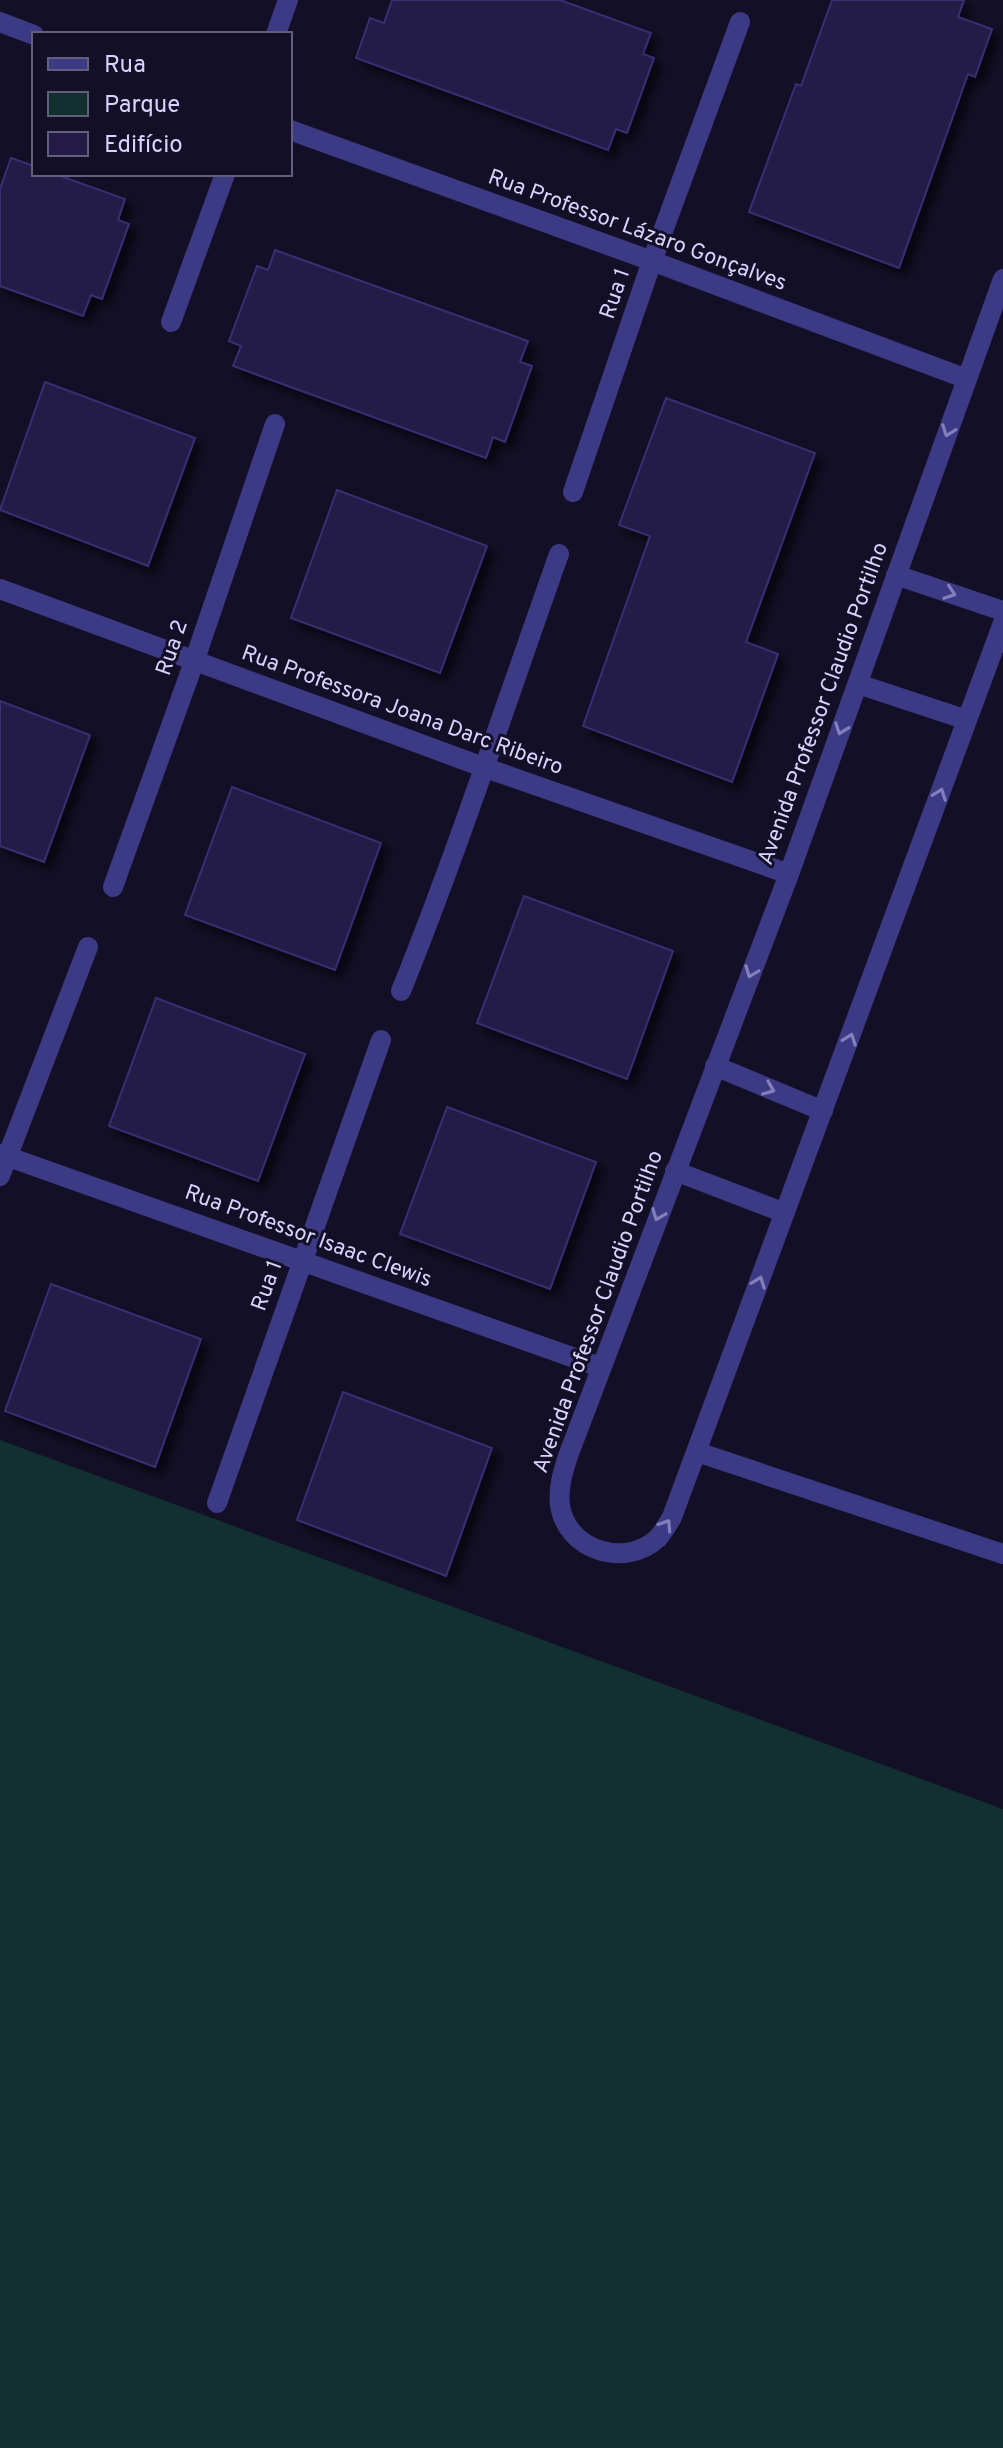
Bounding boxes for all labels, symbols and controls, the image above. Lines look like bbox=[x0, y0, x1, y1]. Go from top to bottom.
legend bbox=[32, 32, 292, 176]
text: Rua bbox=[104, 51, 146, 81]
text: Parque bbox=[104, 91, 180, 121]
text: Edifício bbox=[104, 131, 183, 161]
street label: Rua Professor Lázaro Gonçalves bbox=[484, 164, 790, 298]
street label: Rua 1 bbox=[595, 265, 637, 323]
one-way arrow bbox=[941, 423, 958, 437]
street label: Avenida Professor Claudio Portilho bbox=[753, 539, 895, 869]
one-way arrow bbox=[942, 584, 956, 600]
street label: Rua 2 bbox=[151, 617, 195, 679]
street label: Rua Professora Joana Darc Ribeiro bbox=[237, 640, 567, 782]
one-way arrow bbox=[835, 721, 851, 735]
one-way arrow bbox=[930, 788, 946, 802]
one-way arrow bbox=[744, 965, 761, 979]
one-way arrow bbox=[840, 1032, 857, 1046]
one-way arrow bbox=[761, 1079, 775, 1095]
street label: Avenida Professor Claudio Portilho bbox=[528, 1147, 670, 1477]
street label: Rua Professor Isaac Clewis bbox=[181, 1180, 435, 1294]
one-way arrow bbox=[651, 1207, 668, 1221]
street label: Rua 1 bbox=[246, 1257, 290, 1315]
one-way arrow bbox=[749, 1276, 766, 1290]
one-way arrow bbox=[657, 1519, 672, 1533]

